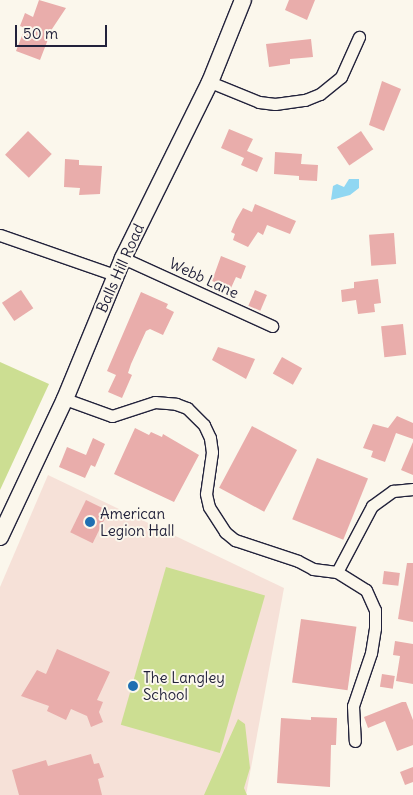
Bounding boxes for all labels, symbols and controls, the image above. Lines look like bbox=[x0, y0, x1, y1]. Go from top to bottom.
scale bar bbox=[18, 15, 110, 47]
text: 50 m bbox=[23, 24, 58, 43]
street label: Balls Hill Road bbox=[92, 221, 148, 315]
street label: Webb Lane bbox=[166, 254, 242, 302]
place label: American Legion Hall bbox=[100, 504, 174, 539]
marker: American Legion Hall bbox=[84, 516, 96, 528]
place label: The Langley School bbox=[143, 668, 225, 703]
marker: The Langley School bbox=[127, 680, 139, 692]

